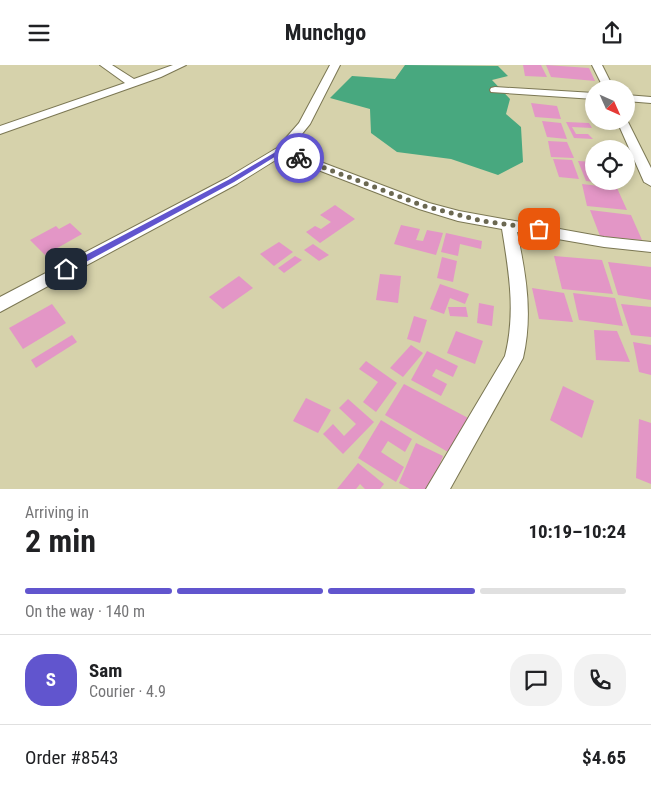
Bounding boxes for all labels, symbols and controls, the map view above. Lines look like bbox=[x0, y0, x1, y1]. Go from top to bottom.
icon: menu bbox=[25, 19, 53, 47]
icon: share bbox=[598, 19, 626, 47]
text: Munchgo bbox=[285, 20, 366, 45]
north arrow bbox=[585, 80, 635, 130]
map controls bbox=[585, 80, 635, 190]
courier bbox=[274, 133, 324, 183]
button: locate bbox=[585, 140, 635, 190]
icon: bike bbox=[285, 144, 313, 172]
pin bbox=[518, 208, 560, 250]
icon: bag bbox=[525, 215, 553, 243]
pin bbox=[45, 248, 87, 290]
icon: home bbox=[52, 255, 80, 283]
text: Arriving in bbox=[25, 503, 89, 522]
text: 10:19–10:24 bbox=[528, 520, 626, 543]
text: 2 min bbox=[25, 522, 96, 560]
text: On the way · 140 m bbox=[25, 602, 145, 621]
button: chat bbox=[510, 654, 562, 706]
button: phone bbox=[574, 654, 626, 706]
text: Sam bbox=[89, 659, 122, 682]
text: S bbox=[46, 668, 56, 691]
text: Courier · 4.9 bbox=[89, 682, 166, 701]
text: Order #8543 bbox=[25, 746, 118, 769]
text: $4.65 bbox=[582, 746, 626, 769]

